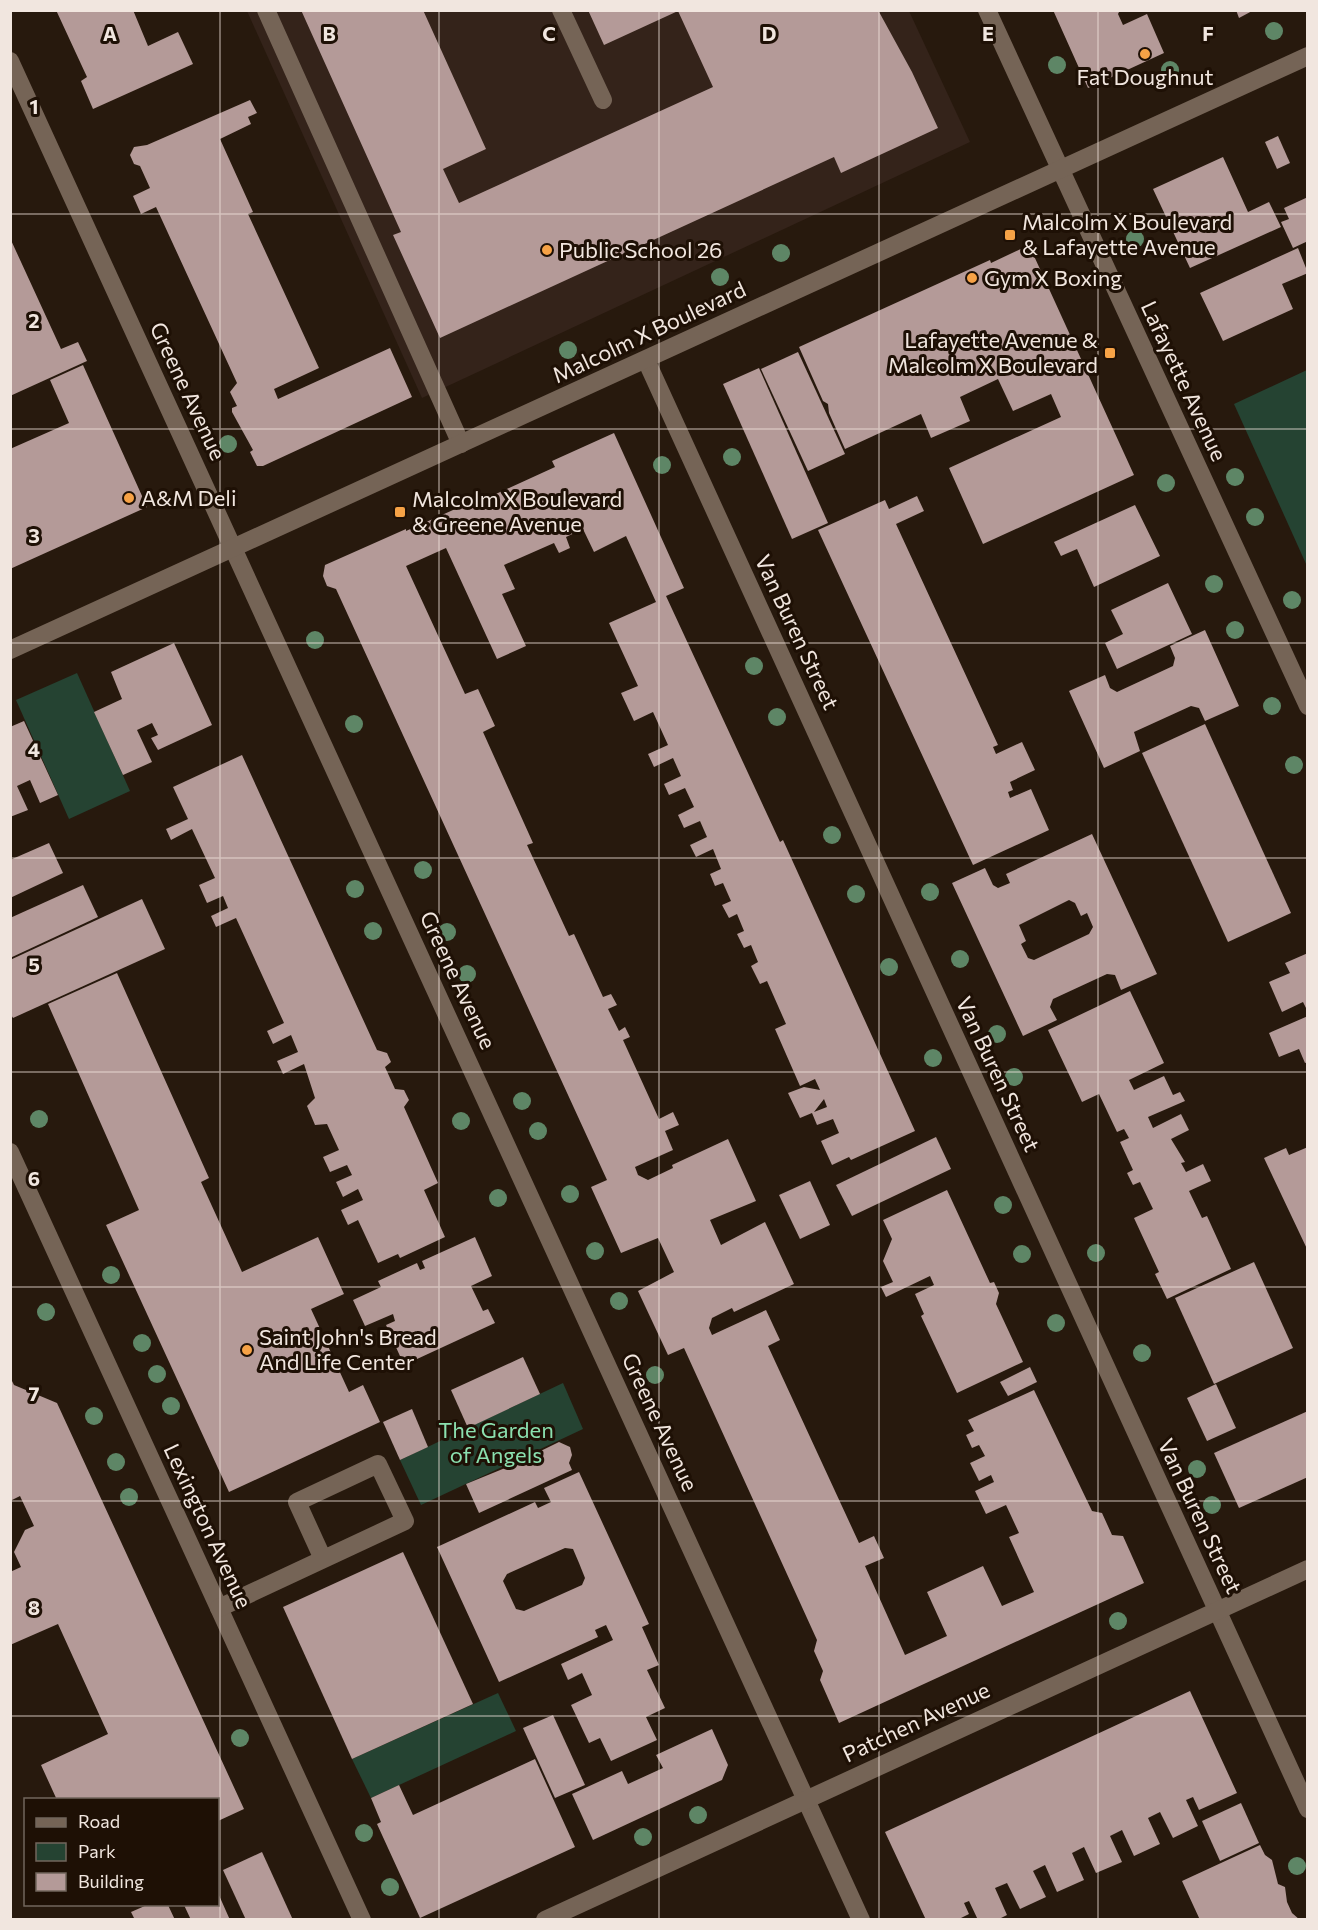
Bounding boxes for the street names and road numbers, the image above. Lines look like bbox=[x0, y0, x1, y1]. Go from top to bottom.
street label: Malcolm X Boulevard bbox=[548, 275, 750, 388]
street label: Lafayette Avenue bbox=[1136, 297, 1233, 465]
street label: Greene Avenue bbox=[145, 317, 232, 464]
street label: Van Buren Street bbox=[750, 550, 845, 714]
street label: Greene Avenue bbox=[415, 906, 502, 1053]
street label: Van Buren Street bbox=[951, 992, 1046, 1156]
street label: Greene Avenue bbox=[617, 1348, 704, 1495]
street label: Van Buren Street bbox=[1153, 1434, 1248, 1598]
street label: Lexington Avenue bbox=[159, 1439, 258, 1612]
street label: Patchen Avenue bbox=[838, 1676, 994, 1767]

